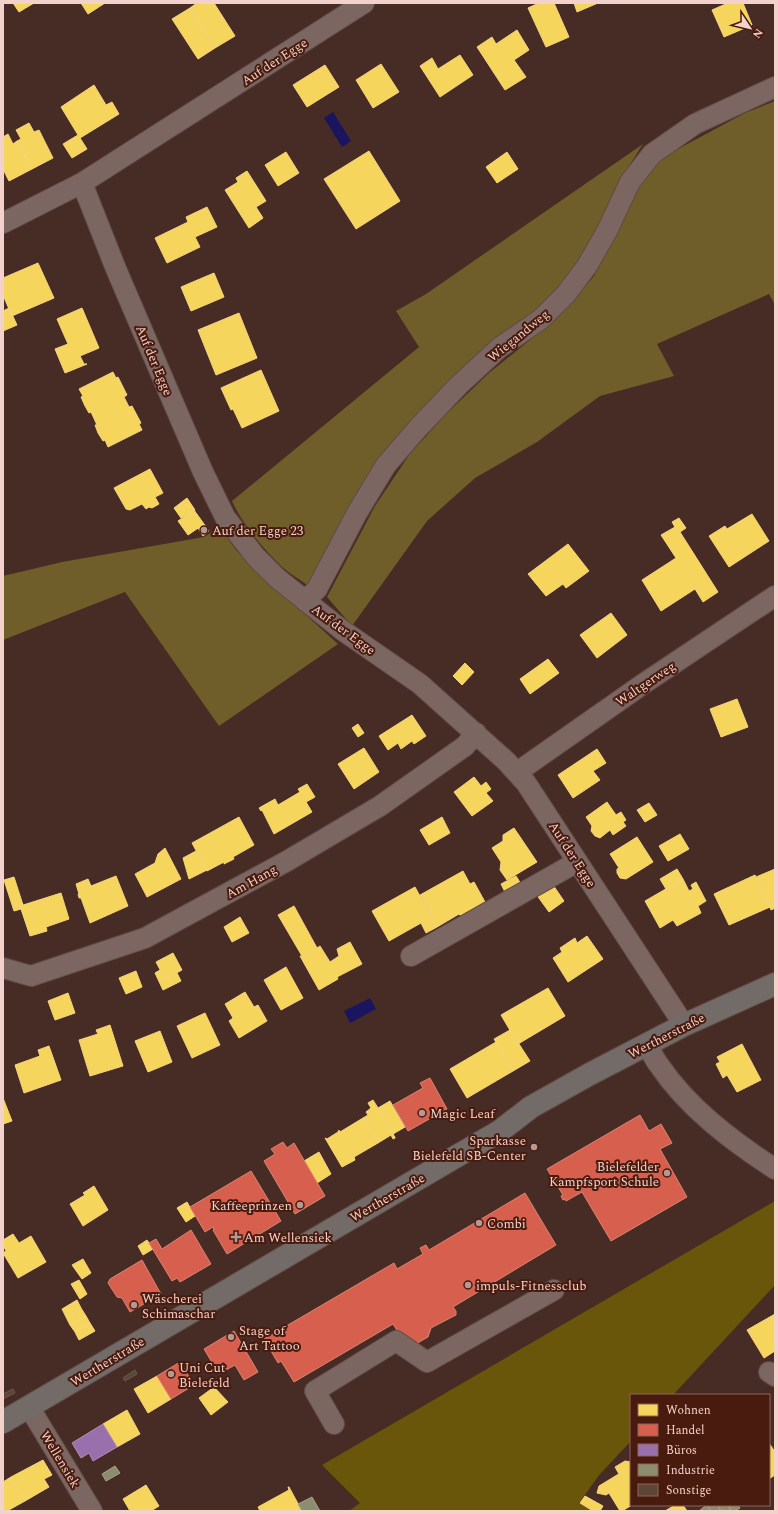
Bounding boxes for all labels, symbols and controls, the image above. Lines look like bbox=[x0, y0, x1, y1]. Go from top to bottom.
north arrow bbox=[730, 8, 770, 48]
text: N bbox=[748, 25, 767, 42]
street label: Auf der Egge bbox=[238, 33, 311, 91]
street label: Wiegandweg bbox=[483, 305, 554, 367]
street label: Auf der Egge bbox=[130, 322, 178, 399]
place label: Auf der Egge 23 bbox=[212, 521, 304, 541]
marker: Auf der Egge 23 bbox=[199, 525, 209, 535]
street label: Auf der Egge bbox=[307, 600, 380, 660]
street label: Waltgerweg bbox=[611, 656, 680, 711]
street label: Auf der Egge bbox=[543, 818, 601, 891]
street label: Am Hang bbox=[222, 860, 281, 904]
street label: Wertherstraße bbox=[625, 1008, 708, 1064]
place label: Magic Leaf bbox=[430, 1104, 496, 1124]
marker: Magic Leaf bbox=[417, 1108, 427, 1118]
place label: Sparkasse Bielefeld SB-Center bbox=[412, 1131, 526, 1166]
marker: Sparkasse Bielefeld SB-Center bbox=[529, 1142, 539, 1152]
place label: Bielefelder Kampfsport Schule bbox=[549, 1157, 659, 1192]
street label: Wertherstraße bbox=[346, 1168, 429, 1227]
marker: Bielefelder Kampfsport Schule bbox=[662, 1168, 672, 1178]
place label: Kaffeeprinzen bbox=[211, 1196, 292, 1216]
marker: Kaffeeprinzen bbox=[295, 1200, 305, 1210]
place label: Combi bbox=[487, 1214, 526, 1234]
marker: Combi bbox=[474, 1218, 484, 1228]
place label: Am Wellensiek bbox=[244, 1228, 332, 1248]
marker: Am Wellensiek bbox=[231, 1232, 241, 1242]
place label: impuls-Fitnessclub bbox=[476, 1276, 586, 1296]
marker: impuls-Fitnessclub bbox=[463, 1280, 473, 1290]
place label: Wäscherei Schimaschar bbox=[142, 1289, 215, 1324]
marker: Wäscherei Schimaschar bbox=[129, 1300, 139, 1310]
place label: Stage of Art Tattoo bbox=[239, 1321, 300, 1356]
street label: Wertherstraße bbox=[67, 1332, 148, 1392]
marker: Stage of Art Tattoo bbox=[226, 1332, 236, 1342]
place label: Uni Cut Bielefeld bbox=[179, 1358, 230, 1393]
marker: Uni Cut Bielefeld bbox=[166, 1369, 176, 1379]
legend bbox=[630, 1394, 770, 1506]
text: Wohnen bbox=[666, 1401, 711, 1420]
text: Handel bbox=[666, 1421, 705, 1440]
street label: Wellensiek bbox=[35, 1427, 85, 1492]
text: Büros bbox=[666, 1441, 697, 1460]
text: Industrie bbox=[666, 1461, 715, 1480]
text: Sonstige bbox=[666, 1481, 712, 1500]

